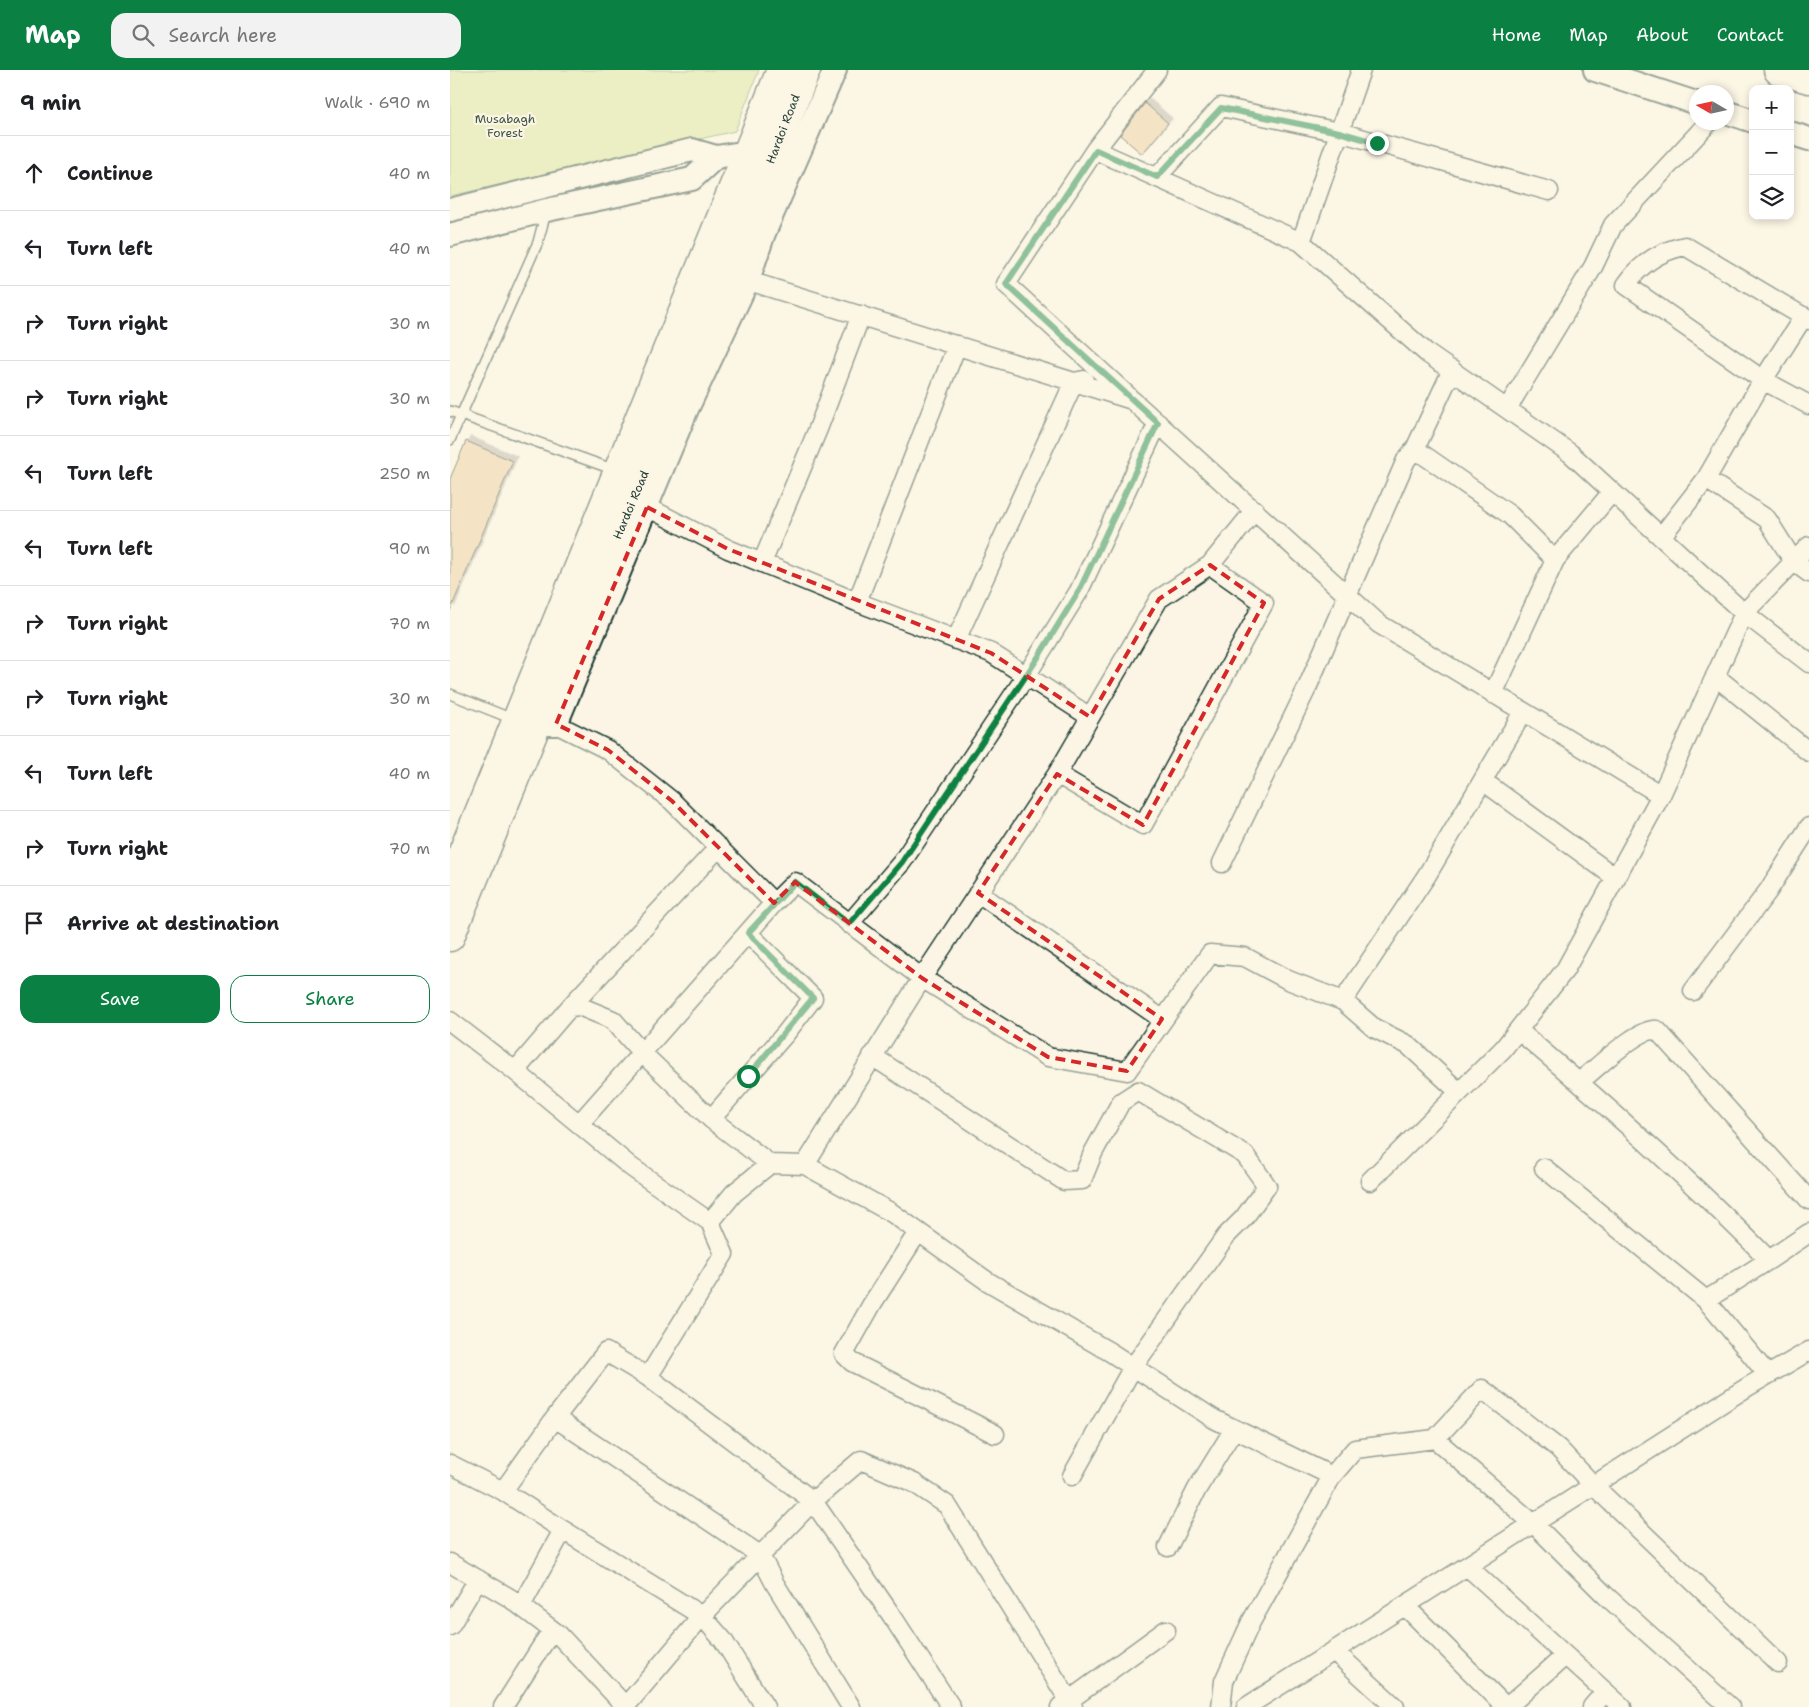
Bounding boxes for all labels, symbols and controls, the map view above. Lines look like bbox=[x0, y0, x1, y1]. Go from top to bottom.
search box bbox=[111, 13, 461, 58]
text: Map bbox=[25, 19, 81, 51]
icon: search bbox=[129, 21, 157, 49]
text: Search here bbox=[169, 23, 277, 48]
text: Home bbox=[1492, 23, 1541, 47]
text: Map bbox=[1569, 23, 1608, 47]
text: About bbox=[1636, 23, 1689, 47]
text: Contact bbox=[1717, 23, 1784, 47]
north arrow bbox=[1689, 85, 1734, 130]
map controls bbox=[1749, 85, 1794, 220]
button: + bbox=[1749, 85, 1794, 130]
text: 9 min bbox=[20, 89, 81, 117]
text: Walk · 690 m bbox=[325, 92, 430, 113]
street label: Hardoi Road bbox=[762, 92, 804, 166]
park label: Musabagh Forest bbox=[475, 111, 535, 141]
button: − bbox=[1749, 130, 1794, 175]
route end bbox=[1366, 132, 1389, 155]
icon: ahead bbox=[20, 159, 48, 187]
text: Continue bbox=[67, 161, 153, 186]
text: 40 m bbox=[388, 163, 430, 184]
button: layers bbox=[1749, 175, 1794, 220]
icon: left bbox=[20, 234, 48, 262]
text: Turn left bbox=[67, 236, 153, 261]
text: 40 m bbox=[388, 238, 430, 259]
icon: right bbox=[20, 309, 48, 337]
text: Turn right bbox=[67, 311, 168, 336]
text: 30 m bbox=[389, 313, 430, 334]
icon: right bbox=[20, 384, 48, 412]
text: Turn right bbox=[67, 386, 168, 411]
text: 30 m bbox=[389, 388, 430, 409]
icon: left bbox=[20, 459, 48, 487]
text: Turn left bbox=[67, 461, 153, 486]
text: 250 m bbox=[379, 463, 430, 484]
street label: Hardoi Road bbox=[609, 468, 653, 542]
icon: left bbox=[20, 534, 48, 562]
text: Turn left bbox=[67, 536, 153, 561]
text: 90 m bbox=[389, 538, 430, 559]
icon: right bbox=[20, 609, 48, 637]
text: Turn right bbox=[67, 611, 168, 636]
text: 70 m bbox=[389, 613, 430, 634]
icon: right bbox=[20, 684, 48, 712]
text: Turn right bbox=[67, 686, 168, 711]
text: 30 m bbox=[389, 688, 430, 709]
icon: left bbox=[20, 759, 48, 787]
text: Turn left bbox=[67, 761, 153, 786]
text: 40 m bbox=[388, 763, 430, 784]
icon: right bbox=[20, 834, 48, 862]
text: Turn right bbox=[67, 836, 168, 861]
text: 70 m bbox=[389, 838, 430, 859]
icon: arrive bbox=[20, 909, 48, 937]
text: Arrive at destination bbox=[67, 911, 279, 936]
button: Save bbox=[20, 975, 220, 1023]
button: Share bbox=[230, 975, 430, 1023]
route start bbox=[737, 1065, 760, 1088]

